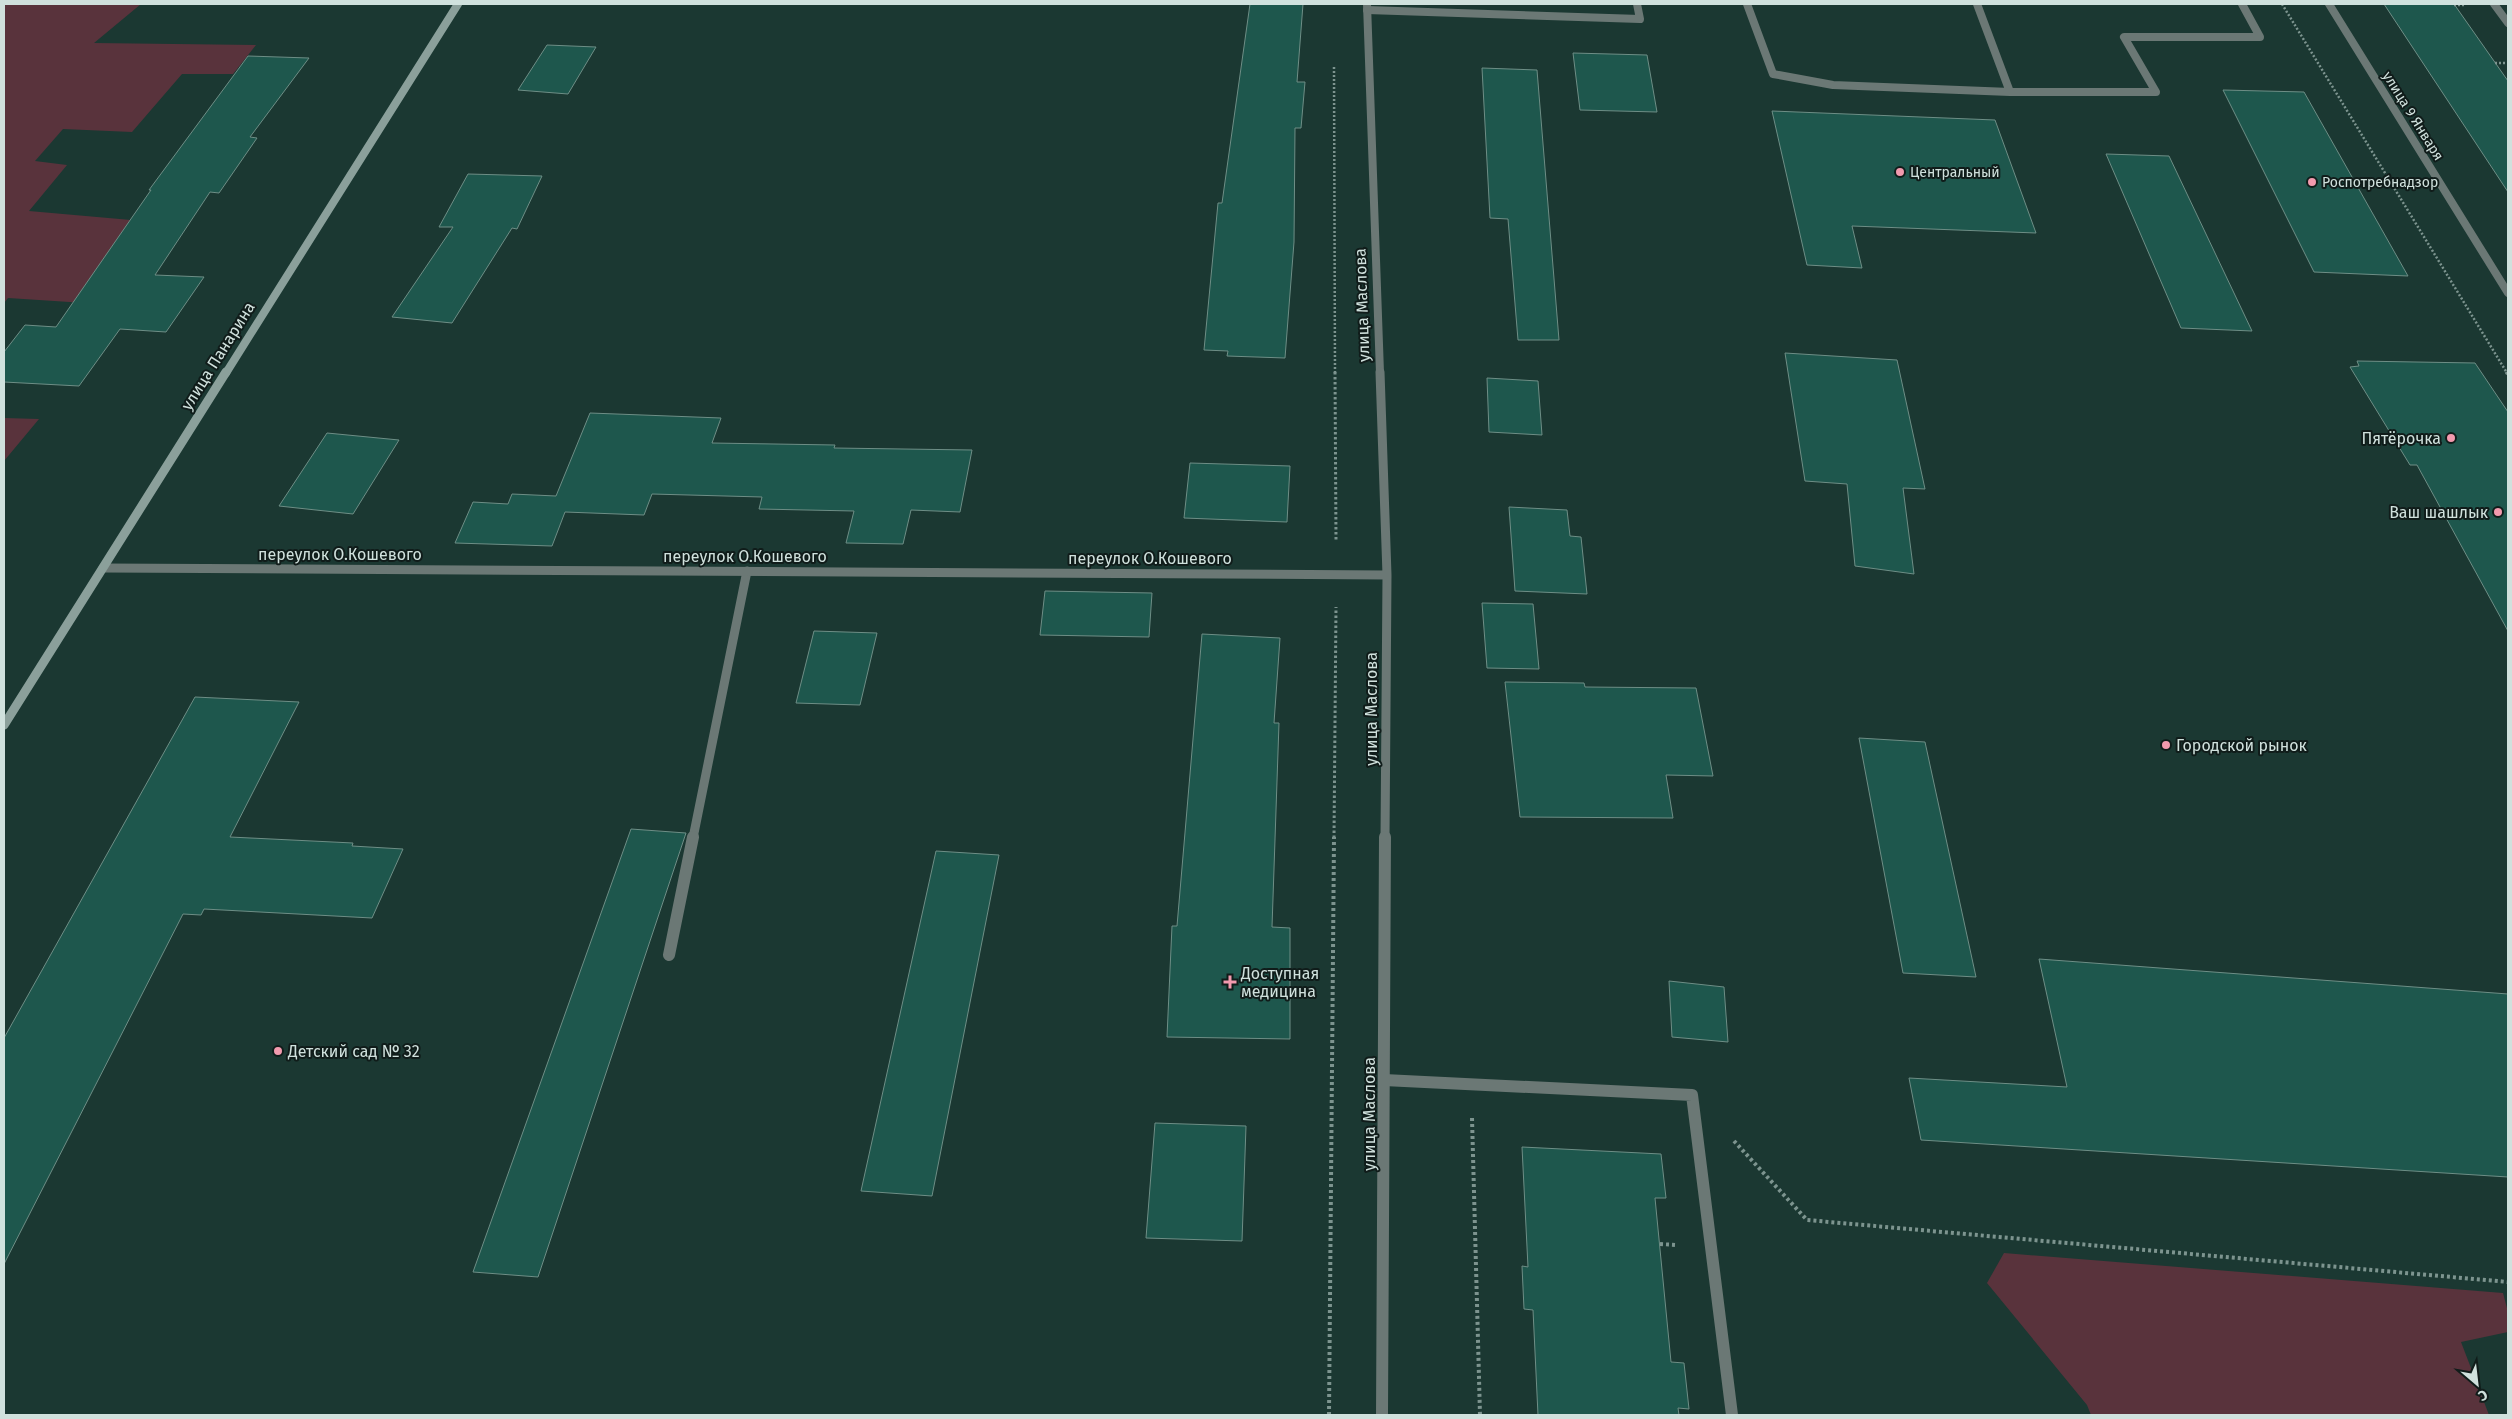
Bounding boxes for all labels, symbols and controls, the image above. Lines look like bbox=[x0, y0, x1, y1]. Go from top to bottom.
street label: улица 9 Января bbox=[2379, 68, 2447, 164]
place label: Центральный bbox=[1910, 164, 2000, 181]
marker: Центральный bbox=[1894, 166, 1906, 178]
place label: Роспотребнадзор bbox=[2322, 174, 2438, 191]
marker: Роспотребнадзор bbox=[2306, 176, 2318, 188]
street label: улица Маслова bbox=[1351, 248, 1373, 362]
street label: улица Панарина bbox=[177, 298, 259, 414]
place label: Пятёрочка bbox=[2361, 429, 2441, 448]
marker: Пятёрочка bbox=[2445, 432, 2457, 444]
place label: Ваш шашлык bbox=[2389, 503, 2489, 522]
marker: Ваш шашлык bbox=[2492, 506, 2504, 518]
street label: переулок О.Кошевого bbox=[258, 545, 422, 564]
street label: переулок О.Кошевого bbox=[663, 547, 827, 566]
street label: переулок О.Кошевого bbox=[1068, 549, 1232, 568]
street label: улица Маслова bbox=[1362, 652, 1381, 766]
place label: Городской рынок bbox=[2176, 736, 2308, 755]
marker: Городской рынок bbox=[2160, 739, 2172, 751]
place label: Доступная медицина bbox=[1240, 964, 1319, 1001]
marker: Доступная медицина bbox=[1223, 975, 1237, 989]
place label: Детский сад № 32 bbox=[287, 1042, 420, 1061]
marker: Детский сад № 32 bbox=[272, 1045, 284, 1057]
street label: улица Маслова bbox=[1360, 1057, 1379, 1171]
north arrow bbox=[2452, 1359, 2502, 1409]
text: С bbox=[2475, 1386, 2490, 1404]

